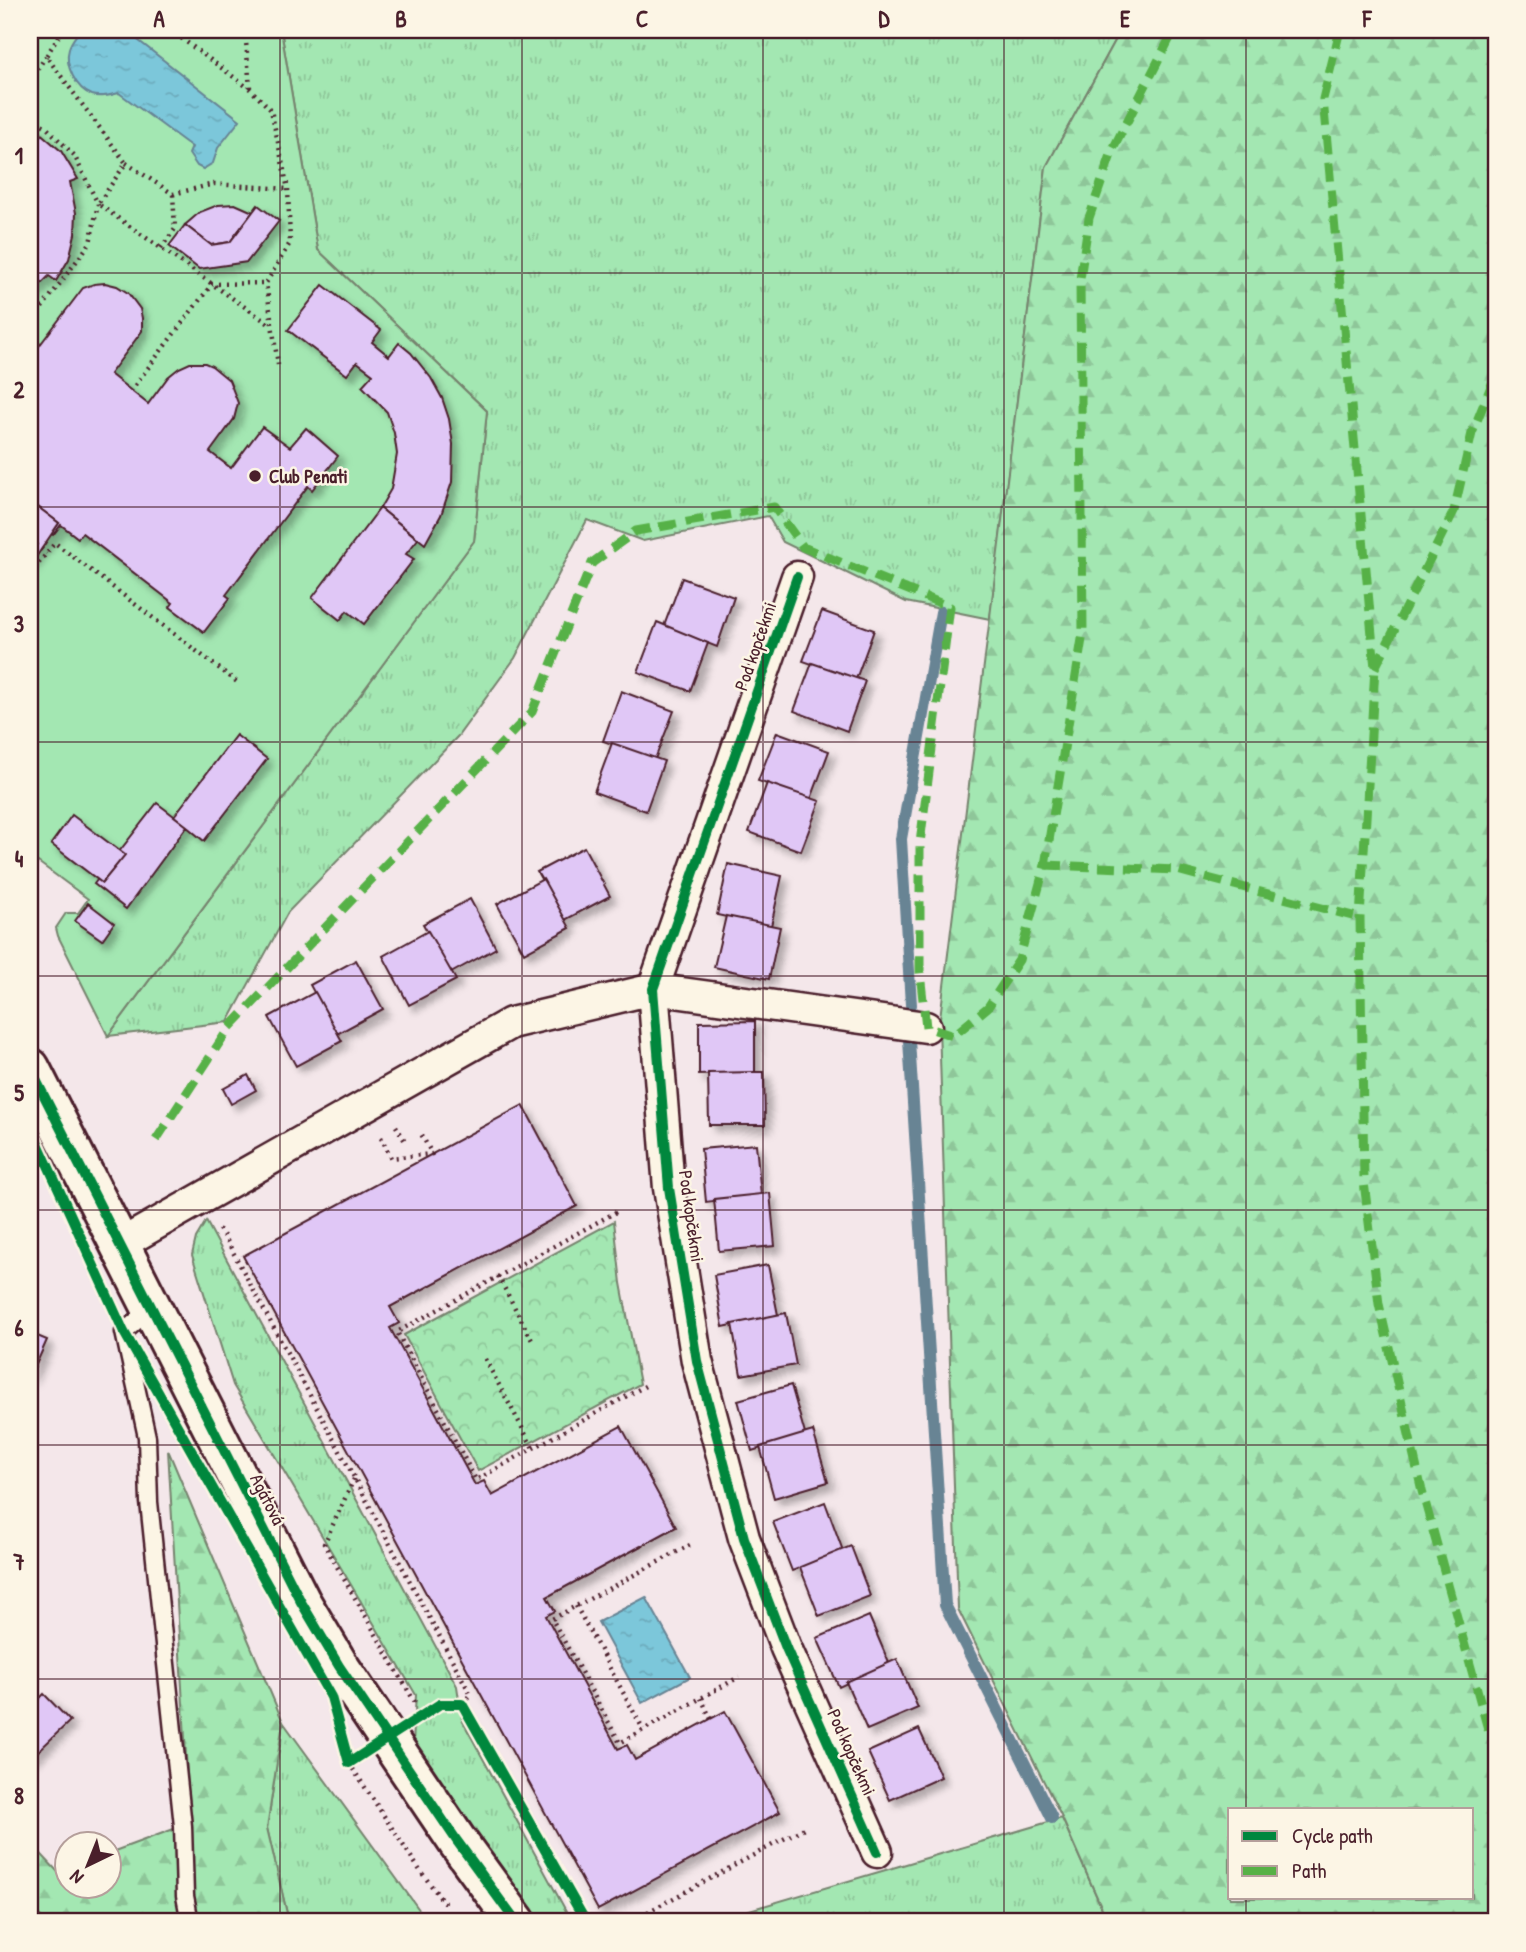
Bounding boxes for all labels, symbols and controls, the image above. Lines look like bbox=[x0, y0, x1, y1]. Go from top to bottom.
text: A bbox=[153, 3, 165, 34]
text: B bbox=[395, 3, 407, 34]
text: C bbox=[636, 3, 648, 34]
text: D bbox=[879, 3, 891, 34]
text: E bbox=[1120, 3, 1131, 34]
text: F bbox=[1362, 3, 1373, 34]
text: 1 bbox=[15, 140, 23, 171]
text: 2 bbox=[14, 374, 25, 405]
place label: Club Penati bbox=[269, 463, 348, 489]
marker: Club Penati bbox=[247, 468, 263, 484]
street label: Pod kopčekmi bbox=[728, 598, 782, 694]
text: 3 bbox=[14, 608, 24, 639]
text: 4 bbox=[15, 843, 24, 874]
text: 5 bbox=[14, 1077, 24, 1108]
street label: Pod kopčekmi bbox=[673, 1169, 711, 1263]
text: 6 bbox=[14, 1312, 24, 1343]
street label: Agátová bbox=[244, 1469, 292, 1530]
text: 7 bbox=[12, 1546, 25, 1577]
street label: Pod kopčekmi bbox=[821, 1705, 883, 1799]
text: 8 bbox=[14, 1780, 24, 1811]
legend bbox=[1228, 1808, 1474, 1899]
text: Cycle path bbox=[1292, 1821, 1373, 1850]
north arrow bbox=[52, 1829, 122, 1899]
text: Path bbox=[1292, 1856, 1327, 1885]
text: N bbox=[64, 1864, 89, 1890]

